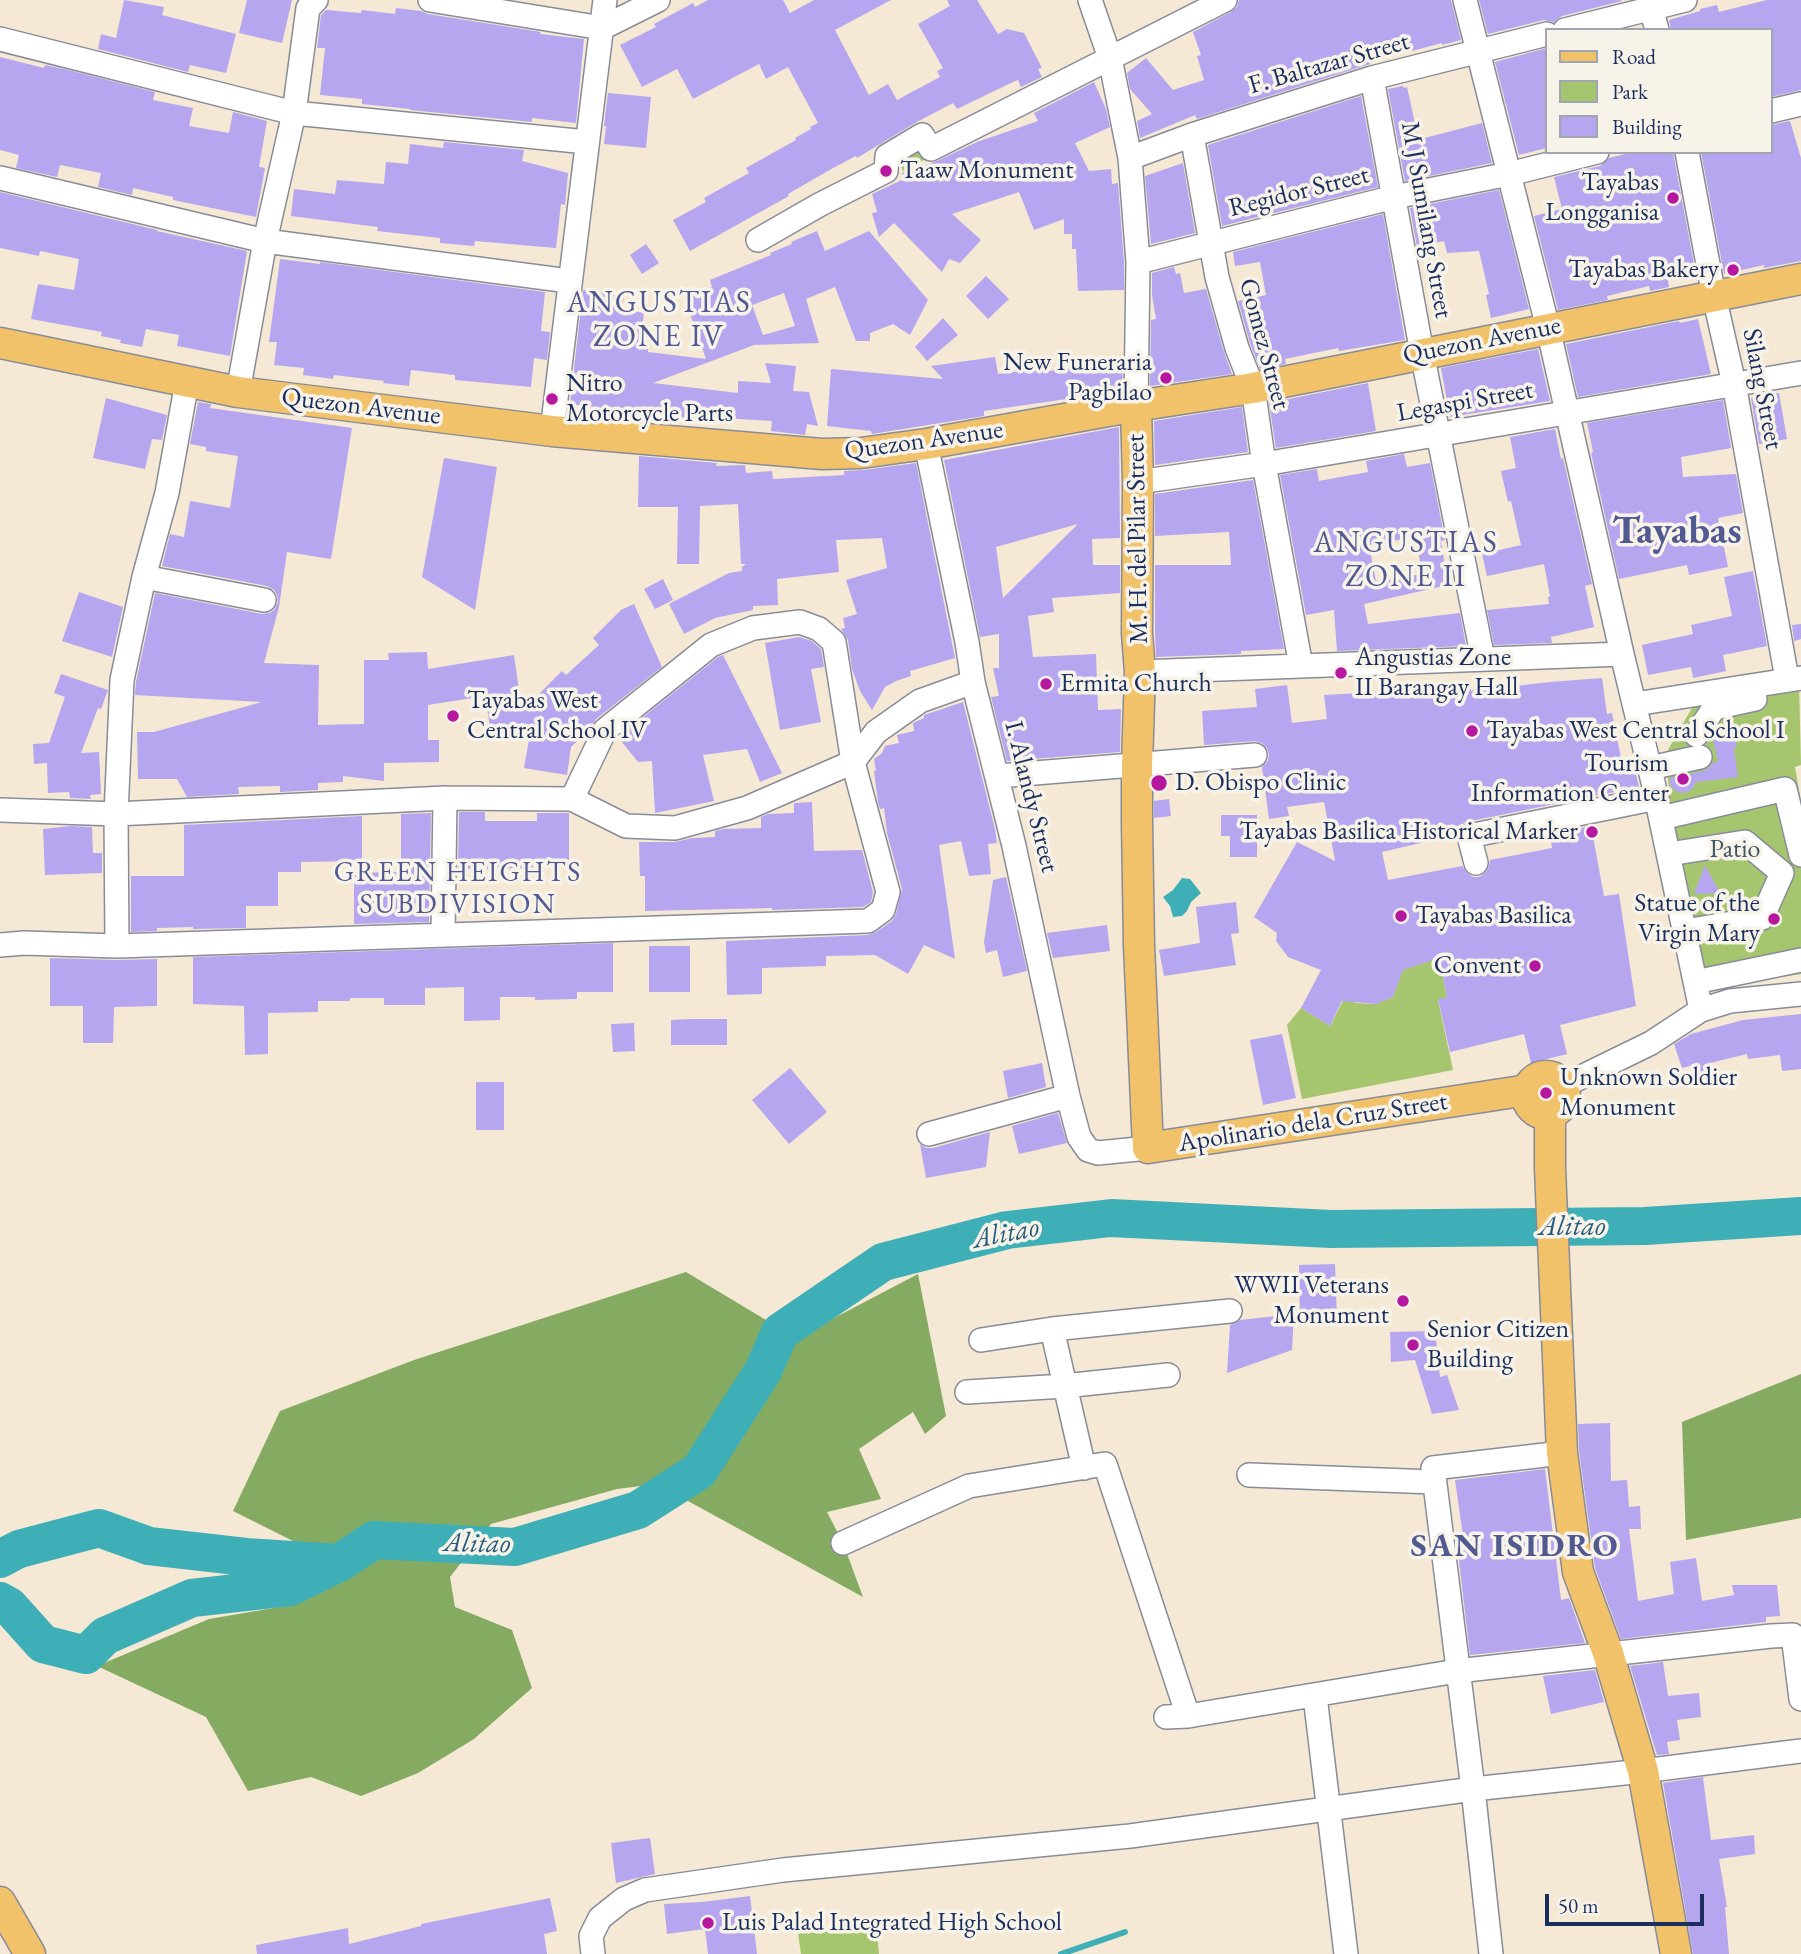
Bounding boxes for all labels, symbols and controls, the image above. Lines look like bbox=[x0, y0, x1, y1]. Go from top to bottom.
street label: F. Baltazar Street bbox=[1245, 26, 1413, 102]
legend bbox=[1546, 28, 1773, 154]
text: Road bbox=[1612, 43, 1656, 70]
text: Park bbox=[1612, 78, 1648, 105]
text: Building bbox=[1612, 113, 1682, 140]
street label: M J Sumilang Street bbox=[1393, 119, 1459, 321]
place label: Taaw Monument bbox=[900, 155, 1073, 187]
street label: Regidor Street bbox=[1226, 160, 1372, 224]
marker: Taaw Monument bbox=[878, 163, 894, 179]
place label: Tayabas Longganisa bbox=[1545, 167, 1659, 228]
marker: Tayabas Longganisa bbox=[1665, 190, 1681, 206]
place label: Tayabas Bakery bbox=[1568, 254, 1719, 286]
marker: Tayabas Bakery bbox=[1725, 262, 1741, 278]
street label: Gomez Street bbox=[1232, 275, 1296, 413]
district label: ANGUSTIAS ZONE IV bbox=[567, 286, 751, 356]
street label: Quezon Avenue bbox=[1401, 310, 1563, 372]
street label: Silang Street bbox=[1735, 326, 1789, 452]
place label: New Funeraria Pagbilao bbox=[1003, 347, 1152, 408]
place label: Nitro Motorcycle Parts bbox=[566, 368, 733, 430]
marker: New Funeraria Pagbilao bbox=[1158, 370, 1174, 386]
street label: Legaspi Street bbox=[1395, 375, 1535, 429]
street label: Quezon Avenue bbox=[280, 382, 442, 432]
marker: Nitro Motorcycle Parts bbox=[544, 391, 560, 407]
street label: Quezon Avenue bbox=[843, 414, 1005, 468]
street label: M. H. del Pilar Street bbox=[1121, 434, 1155, 644]
district label: Tayabas bbox=[1612, 508, 1742, 556]
district label: ANGUSTIAS ZONE II bbox=[1314, 526, 1498, 596]
place label: Angustias Zone II Barangay Hall bbox=[1355, 642, 1518, 704]
marker: Angustias Zone II Barangay Hall bbox=[1333, 665, 1349, 681]
place label: Ermita Church bbox=[1060, 668, 1212, 700]
marker: Ermita Church bbox=[1038, 676, 1054, 692]
place label: Tayabas West Central School IV bbox=[467, 685, 647, 746]
marker: Tayabas West Central School IV bbox=[445, 708, 461, 724]
place label: Tayabas West Central School I bbox=[1486, 715, 1785, 747]
street label: I. Alandy Street bbox=[997, 718, 1065, 876]
marker: Tayabas West Central School I bbox=[1464, 723, 1480, 739]
place label: Tourism Information Center bbox=[1471, 748, 1669, 810]
place label: D. Obispo Clinic bbox=[1175, 767, 1346, 799]
marker: Tourism Information Center bbox=[1675, 771, 1691, 787]
marker: D. Obispo Clinic bbox=[1149, 773, 1169, 793]
place label: Tayabas Basilica Historical Marker bbox=[1239, 816, 1578, 848]
marker: Tayabas Basilica Historical Marker bbox=[1584, 824, 1600, 840]
park label: Patio bbox=[1710, 834, 1760, 866]
district label: GREEN HEIGHTS SUBDIVISION bbox=[335, 856, 581, 922]
place label: Statue of the Virgin Mary bbox=[1634, 888, 1760, 950]
place label: Tayabas Basilica bbox=[1415, 900, 1572, 932]
marker: Tayabas Basilica bbox=[1393, 908, 1409, 924]
marker: Statue of the Virgin Mary bbox=[1766, 911, 1782, 927]
place label: Convent bbox=[1434, 950, 1521, 982]
marker: Convent bbox=[1527, 958, 1543, 974]
place label: Unknown Soldier Monument bbox=[1560, 1062, 1737, 1124]
marker: Unknown Soldier Monument bbox=[1538, 1085, 1554, 1101]
street label: Apolinario dela Cruz Street bbox=[1176, 1086, 1450, 1160]
water label: Alitao bbox=[1538, 1210, 1606, 1244]
water label: Alitao bbox=[970, 1211, 1042, 1257]
place label: WWII Veterans Monument bbox=[1234, 1270, 1389, 1332]
marker: WWII Veterans Monument bbox=[1395, 1293, 1411, 1309]
place label: Senior Citizen Building bbox=[1427, 1314, 1569, 1376]
marker: Senior Citizen Building bbox=[1405, 1337, 1421, 1353]
water label: Alitao bbox=[443, 1527, 511, 1561]
district label: SAN ISIDRO bbox=[1412, 1527, 1618, 1567]
scale bar bbox=[1549, 1881, 1708, 1925]
text: 50 m bbox=[1558, 1892, 1599, 1919]
place label: Luis Palad Integrated High School bbox=[722, 1907, 1062, 1939]
marker: Luis Palad Integrated High School bbox=[700, 1915, 716, 1931]

